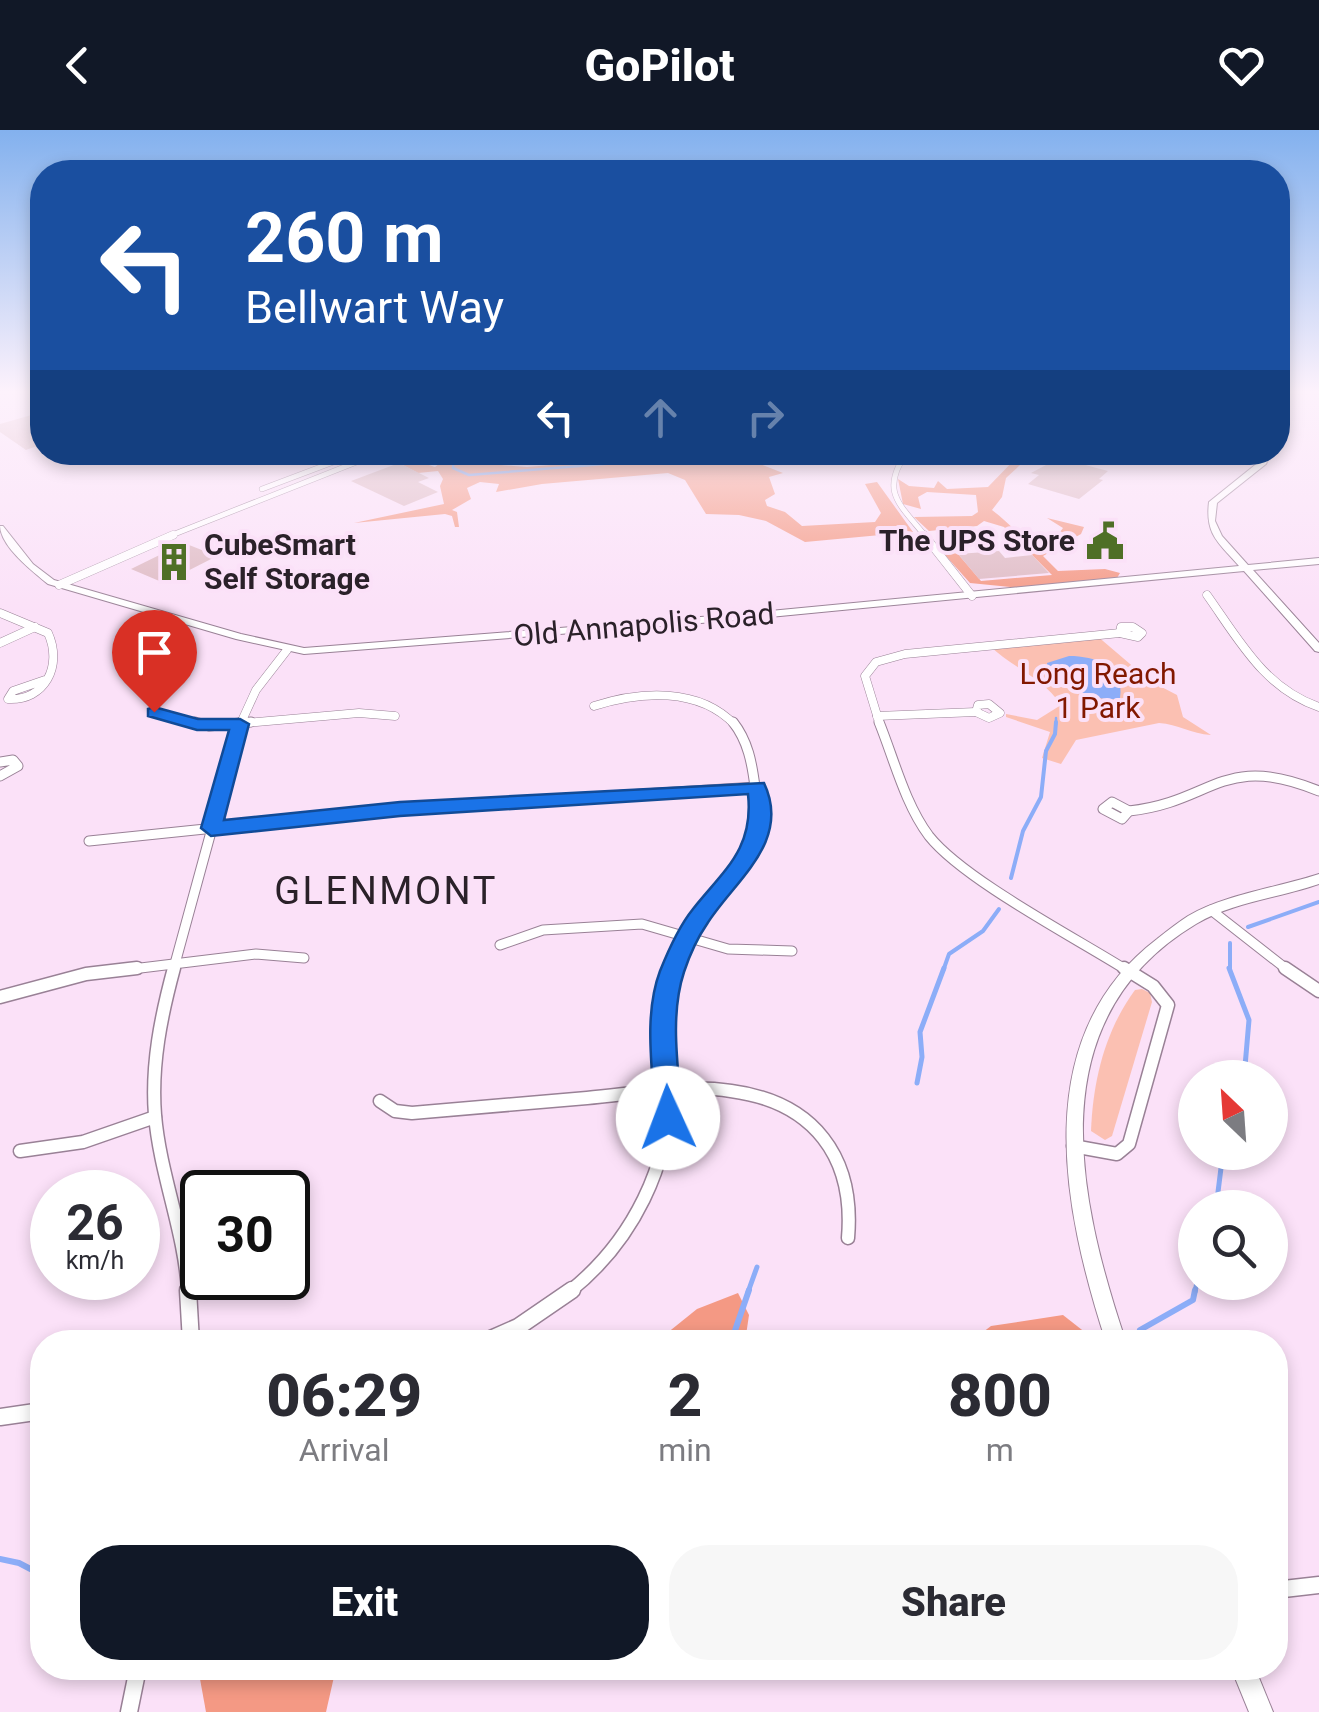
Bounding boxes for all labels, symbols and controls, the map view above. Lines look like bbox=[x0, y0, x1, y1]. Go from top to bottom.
icon: back bbox=[50, 38, 105, 93]
icon: heart bbox=[1214, 38, 1269, 93]
text: GoPilot bbox=[584, 39, 735, 92]
text: 260 m bbox=[245, 197, 444, 279]
icon: left bbox=[80, 200, 210, 330]
text: Bellwart Way bbox=[245, 281, 504, 334]
icon: left bbox=[528, 390, 583, 445]
icon: ahead bbox=[633, 390, 688, 445]
icon: right bbox=[738, 390, 793, 445]
public building icon: The UPS Store bbox=[1084, 520, 1126, 562]
place label: The UPS Store bbox=[879, 523, 1075, 558]
place label: CubeSmart Self Storage bbox=[204, 527, 370, 596]
building icon: CubeSmart Self Storage bbox=[153, 541, 195, 583]
street label: Old Annapolis Road bbox=[512, 596, 776, 653]
pin bbox=[112, 610, 197, 713]
icon: arrive bbox=[127, 625, 182, 680]
park label: Long Reach 1 Park bbox=[1019, 656, 1177, 725]
district label: GLENMONT bbox=[274, 869, 498, 913]
north arrow bbox=[1178, 1060, 1288, 1170]
map controls bbox=[1178, 1060, 1288, 1300]
position arrow bbox=[616, 1066, 720, 1170]
speed limit sign: 30 bbox=[180, 1170, 310, 1300]
button: search bbox=[1178, 1190, 1288, 1300]
text: 26 bbox=[66, 1194, 124, 1252]
text: km/h bbox=[66, 1246, 124, 1275]
text: 06:29 bbox=[266, 1360, 422, 1431]
text: 2 bbox=[668, 1360, 702, 1431]
text: 800 bbox=[948, 1360, 1052, 1431]
text: Arrival bbox=[299, 1431, 390, 1469]
text: min bbox=[658, 1431, 712, 1469]
text: m bbox=[986, 1431, 1014, 1469]
button: Exit bbox=[80, 1545, 649, 1660]
button: Share bbox=[669, 1545, 1238, 1660]

